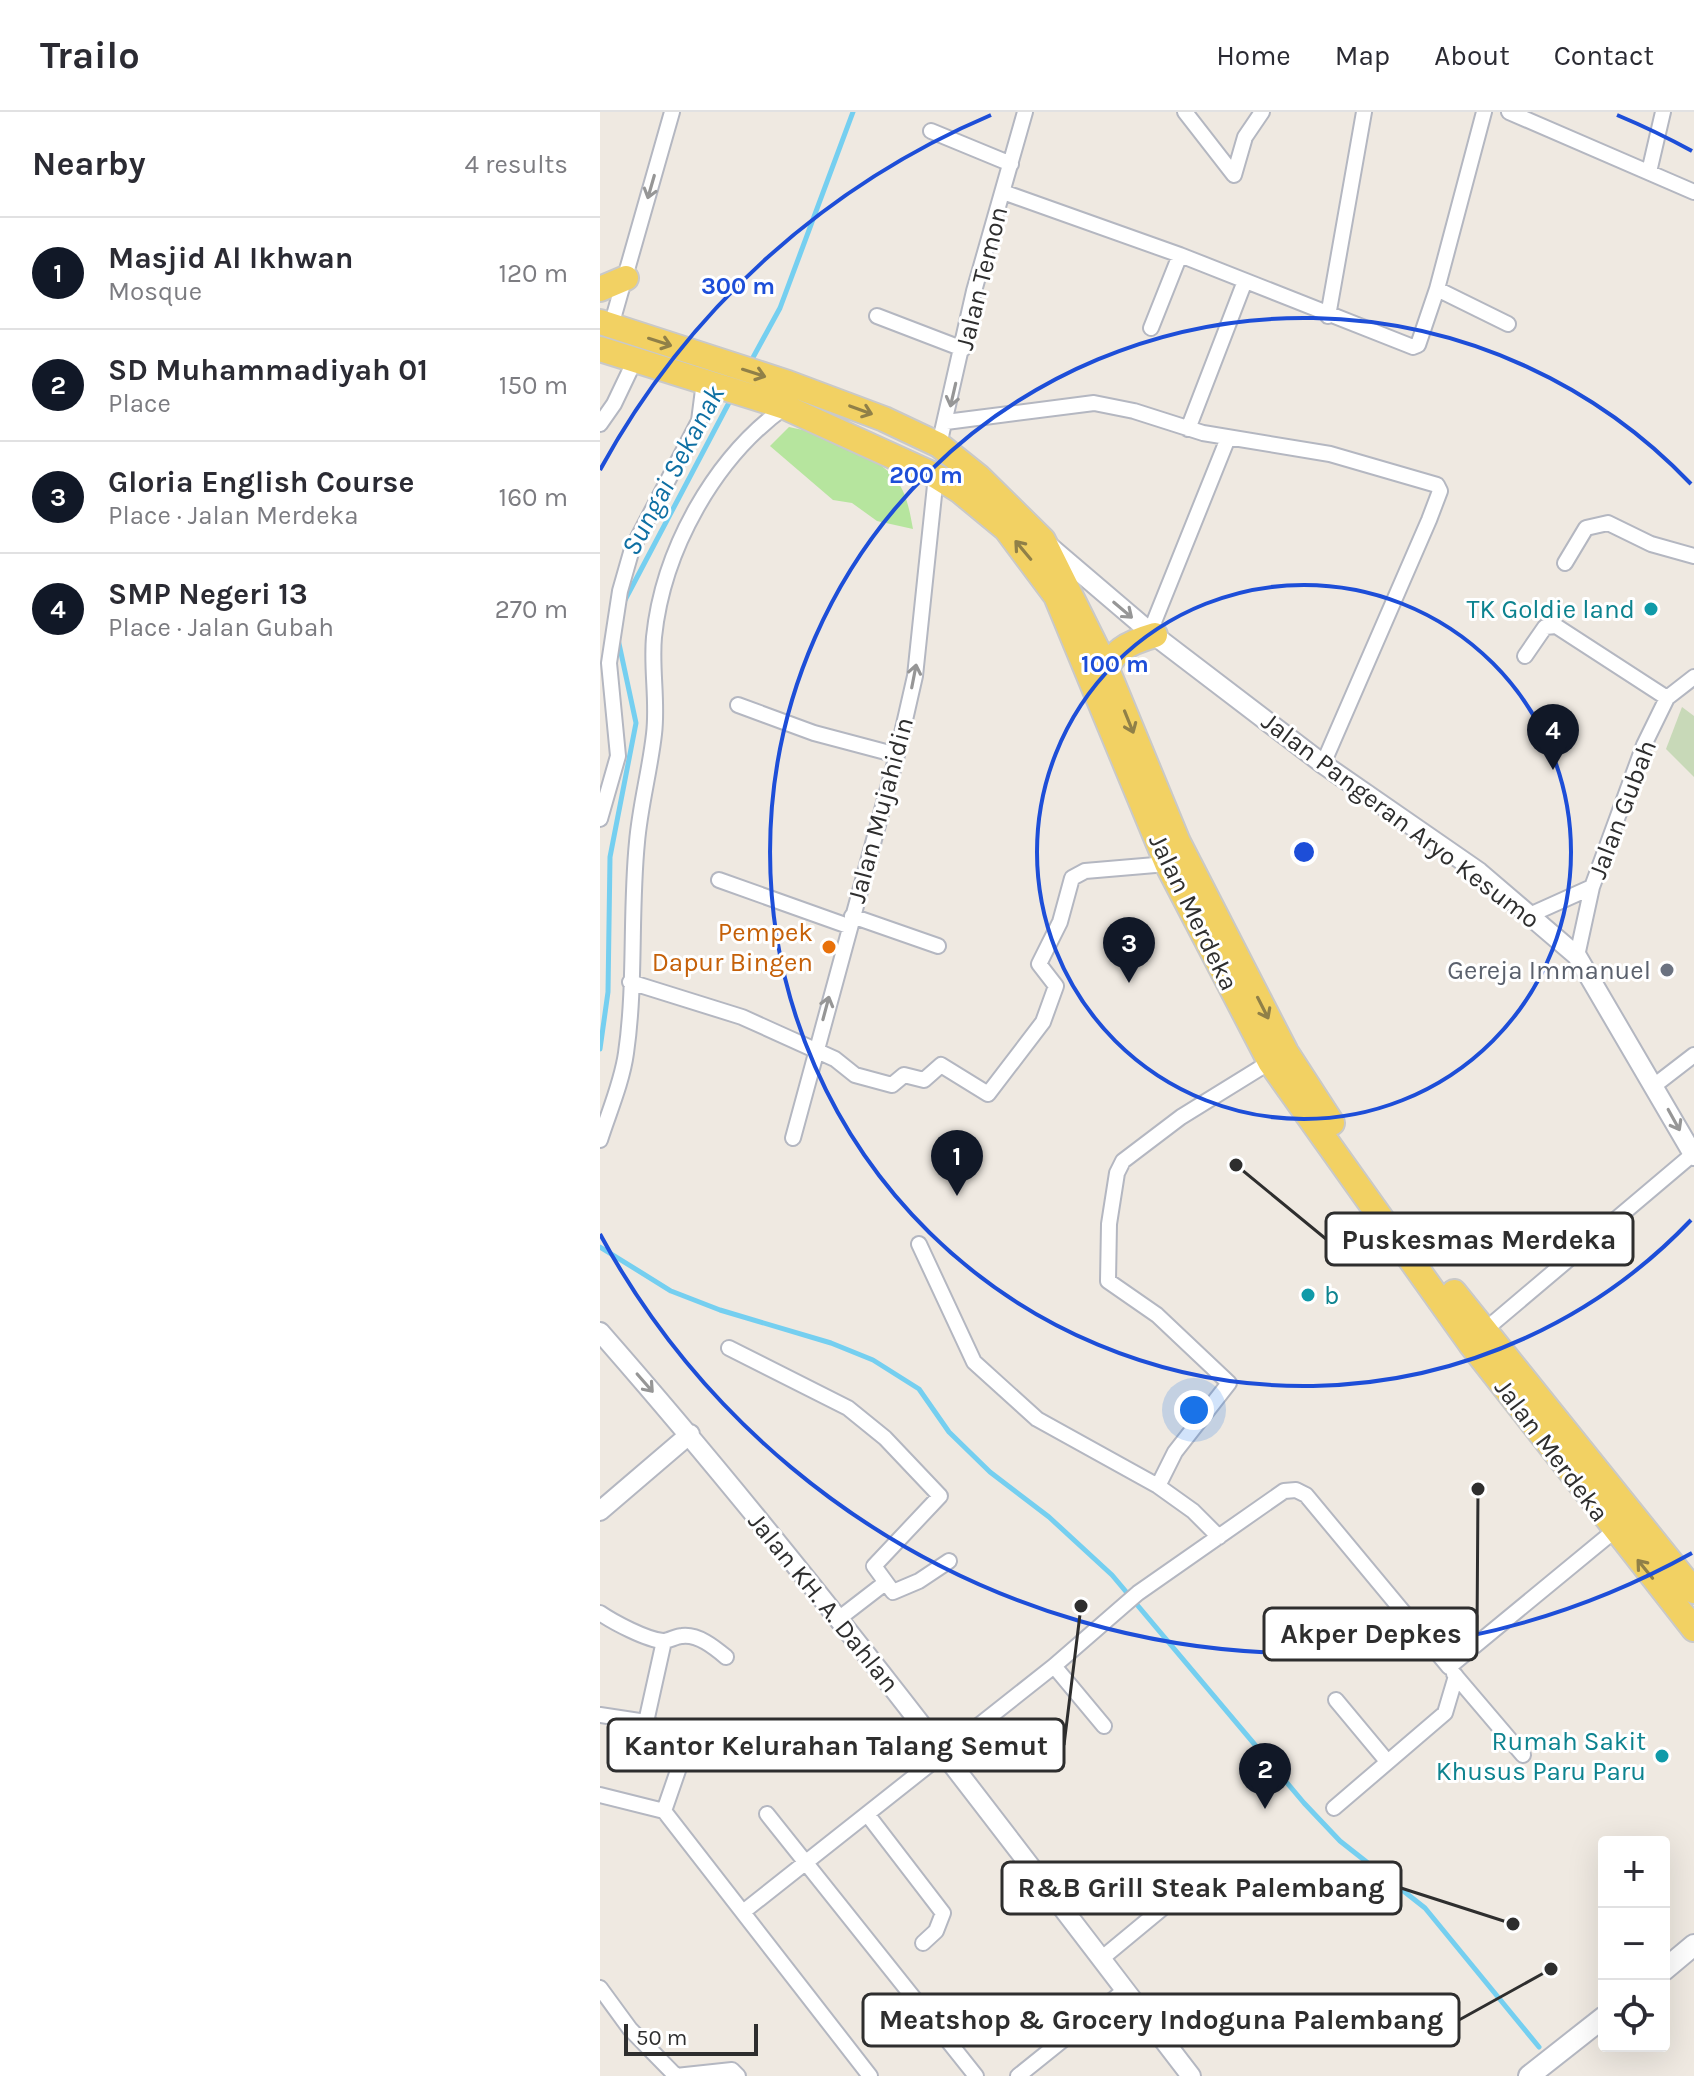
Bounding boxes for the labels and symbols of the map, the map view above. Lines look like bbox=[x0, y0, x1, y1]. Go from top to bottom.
one-way arrow bbox=[643, 174, 658, 200]
street label: Jalan Temon bbox=[949, 203, 1014, 353]
text: 300 m bbox=[701, 272, 775, 300]
one-way arrow bbox=[647, 335, 673, 350]
one-way arrow bbox=[741, 366, 766, 381]
water label: Sungai Sekanak bbox=[614, 379, 731, 561]
one-way arrow bbox=[945, 381, 960, 407]
one-way arrow bbox=[848, 404, 873, 419]
text: 200 m bbox=[889, 461, 963, 489]
one-way arrow bbox=[1014, 540, 1032, 561]
place label: TK Goldie land bbox=[1466, 594, 1635, 625]
marker: TK Goldie land bbox=[1642, 600, 1660, 618]
one-way arrow bbox=[1113, 601, 1133, 619]
text: 100 m bbox=[1081, 650, 1149, 678]
one-way arrow bbox=[908, 664, 923, 689]
pin: 4 bbox=[1527, 704, 1579, 770]
street label: Jalan Pangeran Aryo Kesumo bbox=[1256, 706, 1546, 935]
one-way arrow bbox=[1123, 709, 1137, 734]
street label: Jalan Mujahidin bbox=[841, 714, 920, 906]
street label: Jalan Gubah bbox=[1582, 735, 1663, 883]
street label: Jalan Merdeka bbox=[1142, 829, 1245, 996]
centre of rings bbox=[1290, 838, 1318, 866]
place label: Pempek Dapur Bingen bbox=[652, 917, 813, 978]
pin: 3 bbox=[1103, 917, 1155, 983]
marker: Pempek Dapur Bingen bbox=[820, 938, 838, 956]
place label: Gereja Immanuel bbox=[1447, 955, 1651, 986]
marker: Gereja Immanuel bbox=[1658, 961, 1676, 979]
one-way arrow bbox=[1256, 995, 1272, 1019]
one-way arrow bbox=[820, 996, 835, 1022]
one-way arrow bbox=[1666, 1108, 1682, 1131]
pin: 1 bbox=[931, 1130, 983, 1196]
callout: Puskesmas Merdeka bbox=[1326, 1213, 1633, 1265]
text: Puskesmas Merdeka bbox=[1342, 1223, 1616, 1256]
place label: b bbox=[1324, 1280, 1339, 1311]
marker: b bbox=[1299, 1286, 1317, 1304]
one-way arrow bbox=[636, 1373, 654, 1393]
street label: Jalan Merdeka bbox=[1488, 1373, 1615, 1528]
your location bbox=[1174, 1390, 1214, 1430]
street label: Jalan KH. A. Dahlan bbox=[742, 1506, 906, 1699]
one-way arrow bbox=[1636, 1559, 1654, 1580]
callout: Akper Depkes bbox=[1264, 1608, 1477, 1660]
text: Akper Depkes bbox=[1280, 1617, 1462, 1650]
callout: Kantor Kelurahan Talang Semut bbox=[608, 1719, 1064, 1771]
place label: Rumah Sakit Khusus Paru Paru bbox=[1436, 1726, 1646, 1787]
text: Kantor Kelurahan Talang Semut bbox=[624, 1729, 1048, 1762]
pin: 2 bbox=[1239, 1743, 1291, 1809]
marker: Rumah Sakit Khusus Paru Paru bbox=[1653, 1747, 1671, 1765]
callout: R&B Grill Steak Palembang bbox=[1002, 1862, 1401, 1914]
text: R&B Grill Steak Palembang bbox=[1017, 1871, 1385, 1904]
callout: Meatshop & Grocery Indoguna Palembang bbox=[863, 1994, 1459, 2046]
text: Meatshop & Grocery Indoguna Palembang bbox=[879, 2003, 1443, 2036]
scale bar bbox=[624, 2020, 758, 2056]

